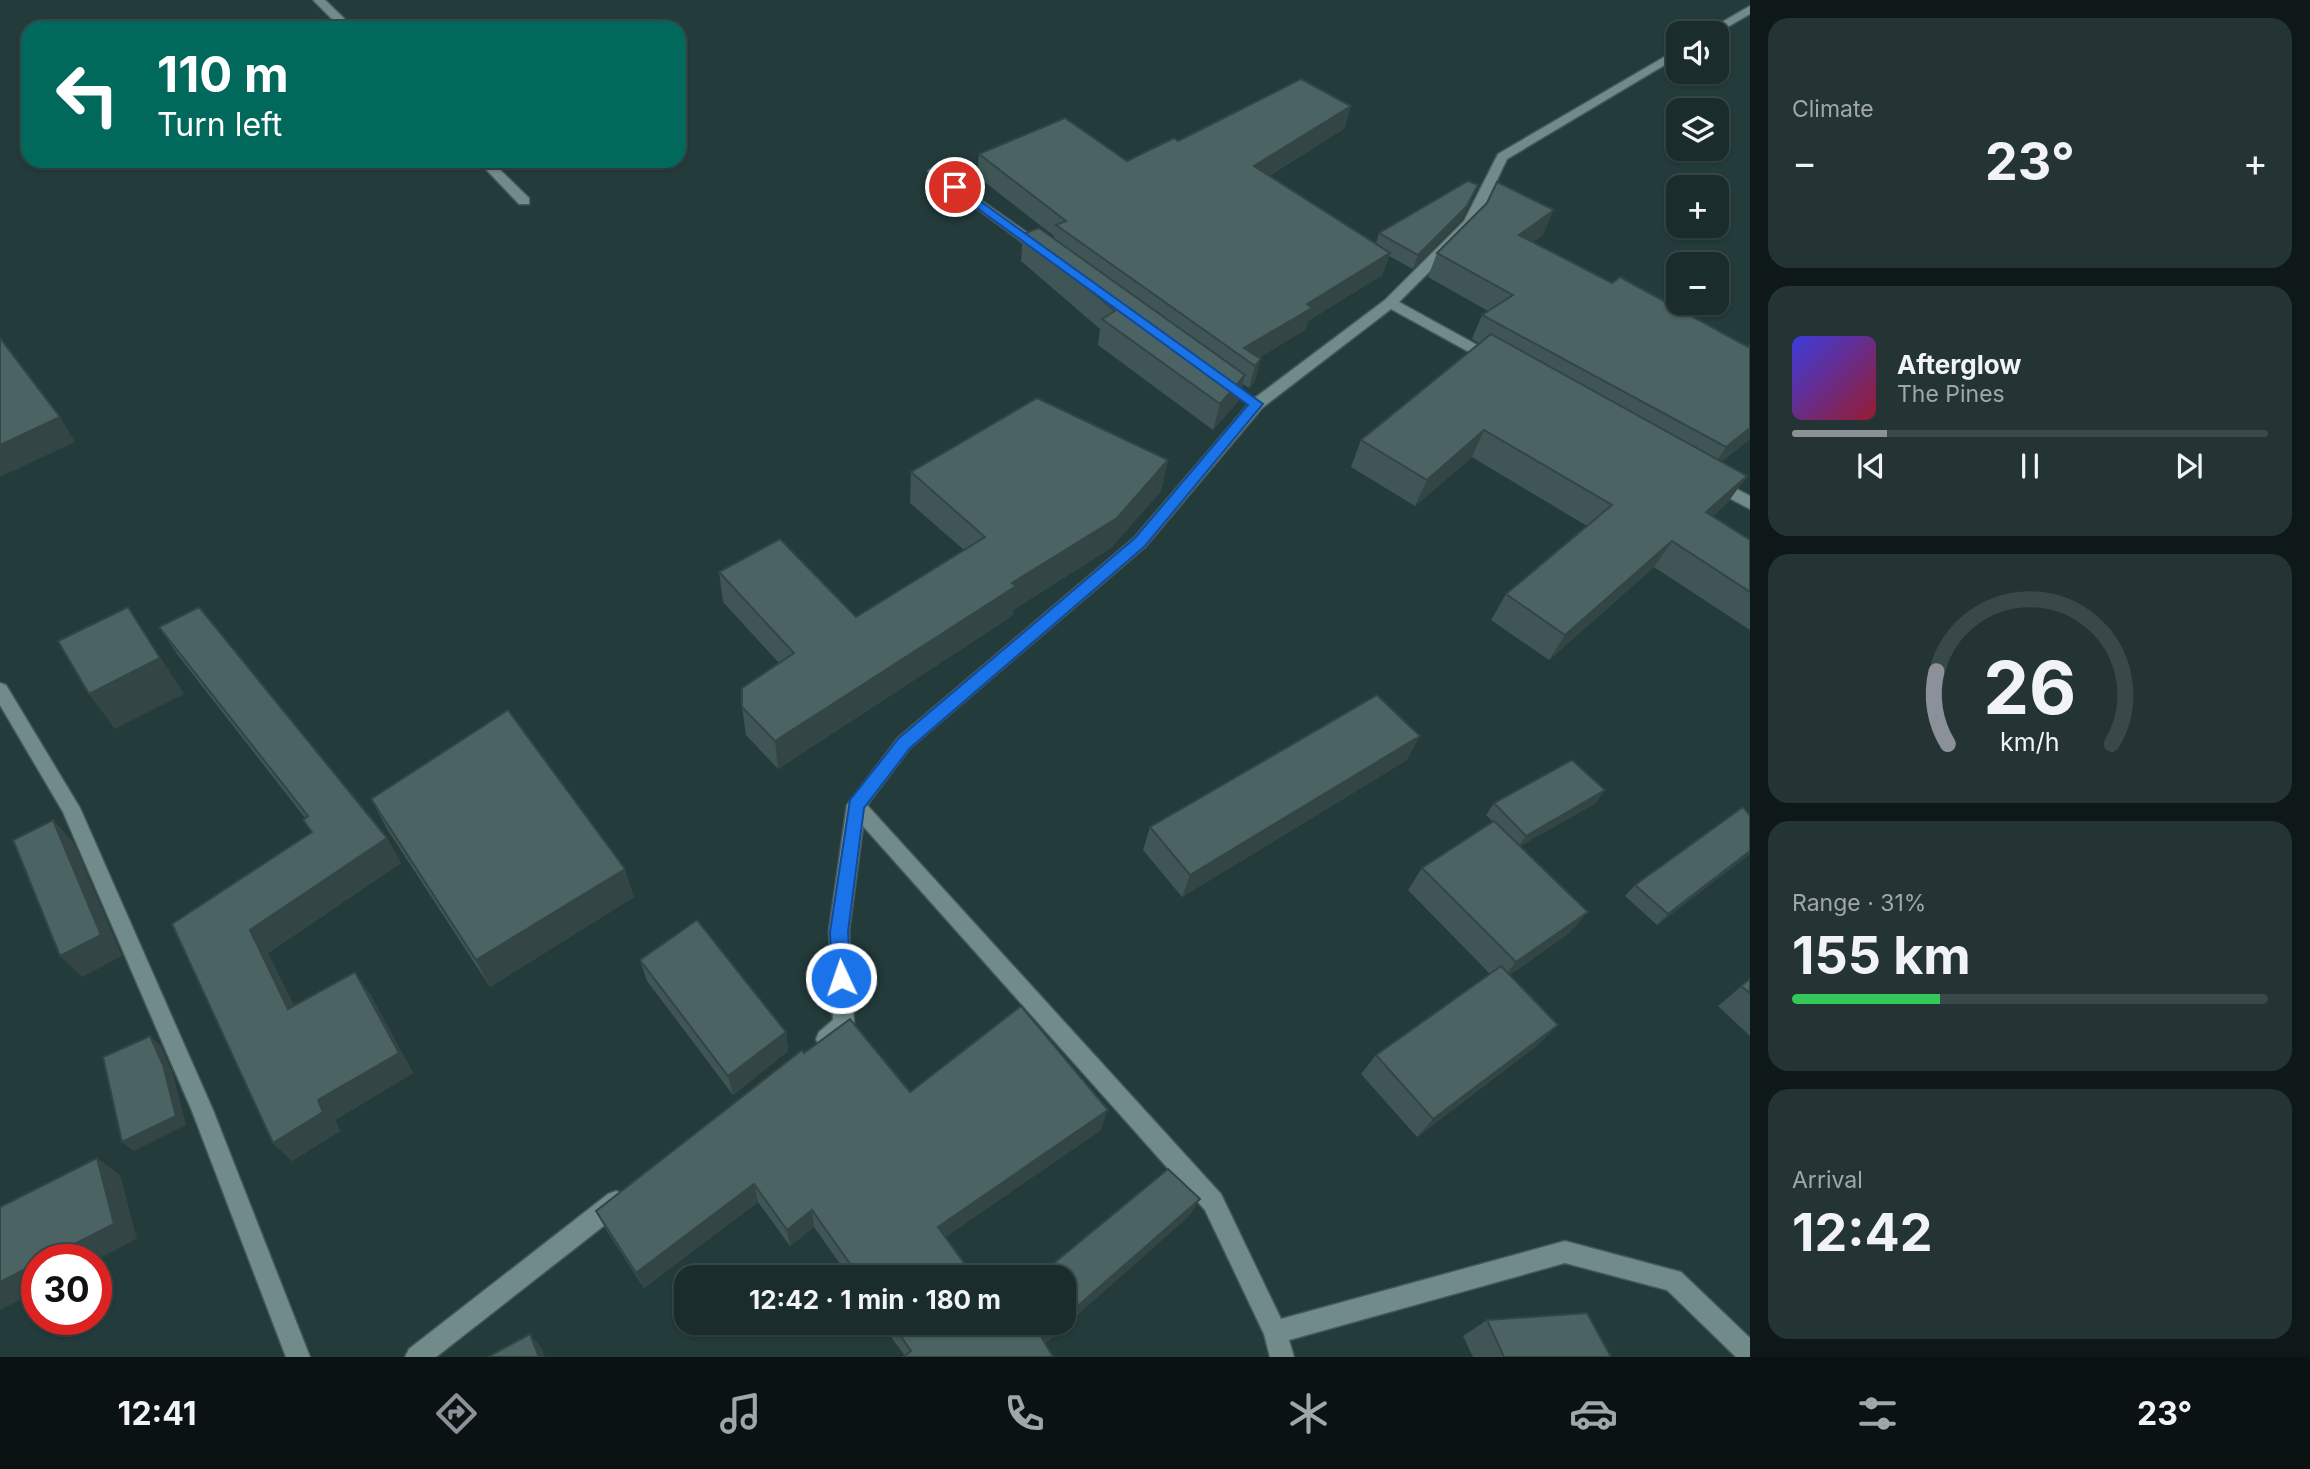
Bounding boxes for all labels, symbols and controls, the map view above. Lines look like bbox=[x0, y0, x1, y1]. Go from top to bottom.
map controls bbox=[1666, 21, 1729, 315]
button: sound bbox=[1666, 21, 1729, 84]
text: 110 m bbox=[157, 45, 289, 104]
icon: left bbox=[42, 49, 133, 140]
text: Climate bbox=[1792, 95, 1874, 123]
button: layers bbox=[1666, 98, 1729, 161]
text: Turn left bbox=[157, 105, 282, 144]
text: 23° bbox=[1985, 130, 2075, 193]
text: − bbox=[1792, 139, 1817, 185]
text: + bbox=[2243, 139, 2268, 185]
pin bbox=[925, 157, 985, 217]
icon: arrive bbox=[936, 168, 974, 206]
button: + bbox=[1666, 175, 1729, 238]
button: − bbox=[1666, 252, 1729, 315]
text: Afterglow bbox=[1897, 349, 2021, 380]
text: The Pines bbox=[1897, 380, 2005, 408]
icon: previous bbox=[1852, 447, 1890, 485]
icon: pause bbox=[2011, 447, 2049, 485]
icon: next bbox=[2170, 447, 2208, 485]
text: 26 bbox=[1983, 644, 2077, 733]
text: km/h bbox=[2000, 727, 2060, 757]
text: Range · 31% bbox=[1792, 889, 1926, 917]
text: 155 km bbox=[1792, 924, 1971, 987]
position arrow bbox=[804, 941, 878, 1015]
text: Arrival bbox=[1792, 1166, 1863, 1194]
text: 12:42 bbox=[1792, 1201, 1932, 1264]
speed limit sign: 30 bbox=[21, 1244, 112, 1335]
text: 12:42 · 1 min · 180 m bbox=[749, 1284, 1001, 1315]
icon: directions bbox=[432, 1389, 481, 1438]
icon: music bbox=[716, 1389, 765, 1438]
icon: phone bbox=[1000, 1389, 1049, 1438]
icon: climate bbox=[1284, 1389, 1333, 1438]
icon: car bbox=[1569, 1389, 1618, 1438]
icon: filters bbox=[1853, 1389, 1902, 1438]
text: 12:41 bbox=[118, 1394, 196, 1433]
text: 23° bbox=[2137, 1394, 2192, 1433]

